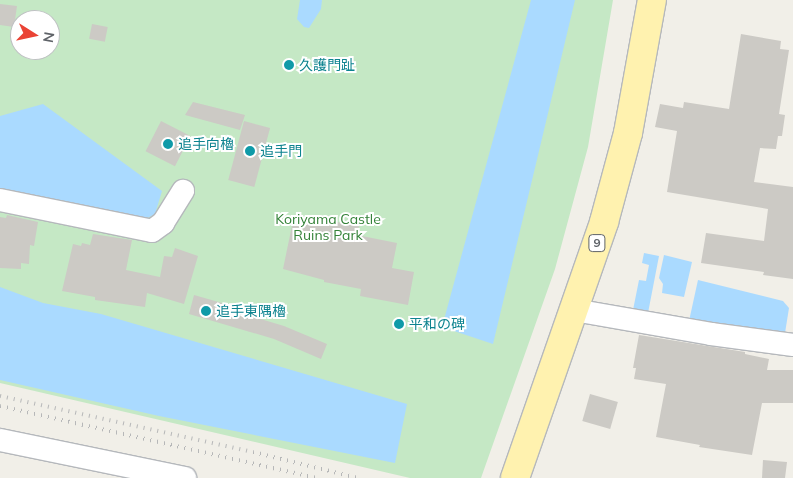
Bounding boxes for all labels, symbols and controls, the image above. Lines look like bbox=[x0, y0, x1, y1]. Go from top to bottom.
north arrow bbox=[10, 10, 60, 60]
text: N bbox=[39, 31, 59, 44]
place label: 久護門趾 bbox=[299, 57, 355, 73]
marker: 久護門趾 bbox=[283, 59, 295, 71]
place label: 追手向櫓 bbox=[178, 136, 234, 152]
marker: 追手向櫓 bbox=[162, 138, 174, 150]
place label: 追手門 bbox=[260, 143, 302, 159]
marker: 追手門 bbox=[244, 145, 256, 157]
park label: Koriyama Castle Ruins Park bbox=[275, 211, 381, 243]
road number: 9 bbox=[588, 234, 606, 252]
place label: 追手東隅櫓 bbox=[216, 303, 286, 319]
marker: 追手東隅櫓 bbox=[200, 305, 212, 317]
place label: 平和の碑 bbox=[409, 316, 465, 332]
marker: 平和の碑 bbox=[393, 318, 405, 330]

